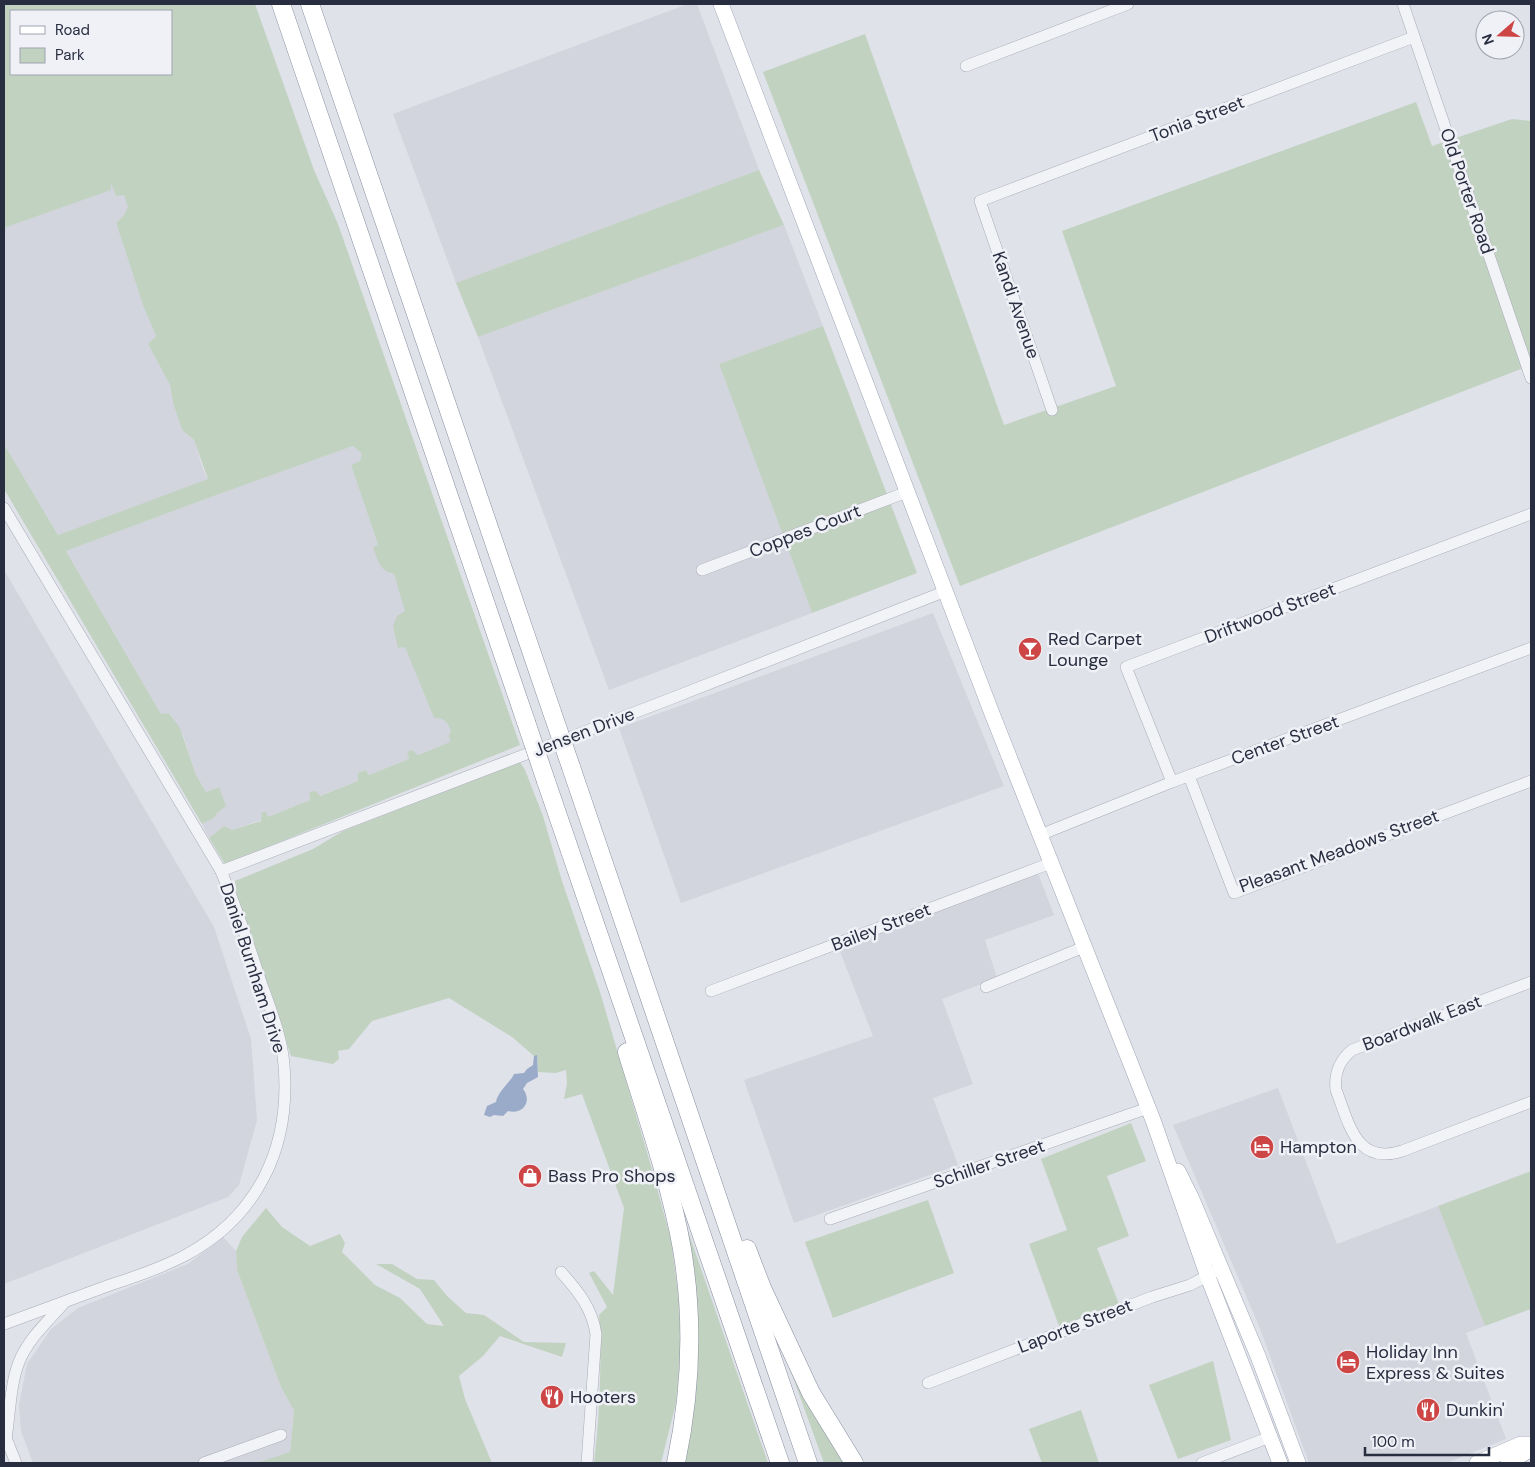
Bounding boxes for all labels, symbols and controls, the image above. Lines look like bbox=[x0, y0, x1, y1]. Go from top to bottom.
legend bbox=[10, 10, 172, 75]
north arrow bbox=[1475, 10, 1525, 60]
text: Road bbox=[55, 20, 90, 40]
text: N bbox=[1478, 32, 1498, 47]
text: Park bbox=[55, 45, 85, 65]
street label: Tonia Street bbox=[1146, 90, 1248, 148]
street label: Old Porter Road bbox=[1434, 125, 1500, 257]
street label: Kandi Avenue bbox=[986, 248, 1046, 362]
street label: Coppes Court bbox=[746, 499, 864, 563]
street label: Driftwood Street bbox=[1201, 577, 1339, 649]
place label: Red Carpet Lounge bbox=[1048, 627, 1142, 672]
bar icon: Red Carpet Lounge bbox=[1017, 636, 1043, 662]
street label: Jensen Drive bbox=[530, 702, 638, 762]
street label: Center Street bbox=[1228, 709, 1342, 771]
street label: Pleasant Meadows Street bbox=[1236, 804, 1442, 898]
street label: Daniel Burnham Drive bbox=[214, 880, 292, 1056]
street label: Bailey Street bbox=[828, 897, 934, 957]
street label: Boardwalk East bbox=[1359, 989, 1485, 1057]
street label: Schiller Street bbox=[930, 1134, 1048, 1194]
hotel icon: Hampton bbox=[1249, 1134, 1275, 1160]
place label: Hampton bbox=[1280, 1135, 1357, 1159]
shop icon: Bass Pro Shops bbox=[517, 1163, 543, 1189]
place label: Bass Pro Shops bbox=[548, 1164, 676, 1188]
street label: Laporte Street bbox=[1014, 1293, 1136, 1359]
place label: Holiday Inn Express & Suites bbox=[1366, 1340, 1505, 1385]
hotel icon: Holiday Inn Express & Suites bbox=[1335, 1349, 1361, 1375]
restaurant icon: Hooters bbox=[539, 1384, 565, 1410]
place label: Hooters bbox=[570, 1385, 636, 1409]
restaurant icon: Dunkin' bbox=[1415, 1397, 1441, 1423]
place label: Dunkin' bbox=[1446, 1398, 1505, 1422]
scale bar bbox=[1365, 1424, 1489, 1456]
text: 100 m bbox=[1372, 1432, 1415, 1452]

